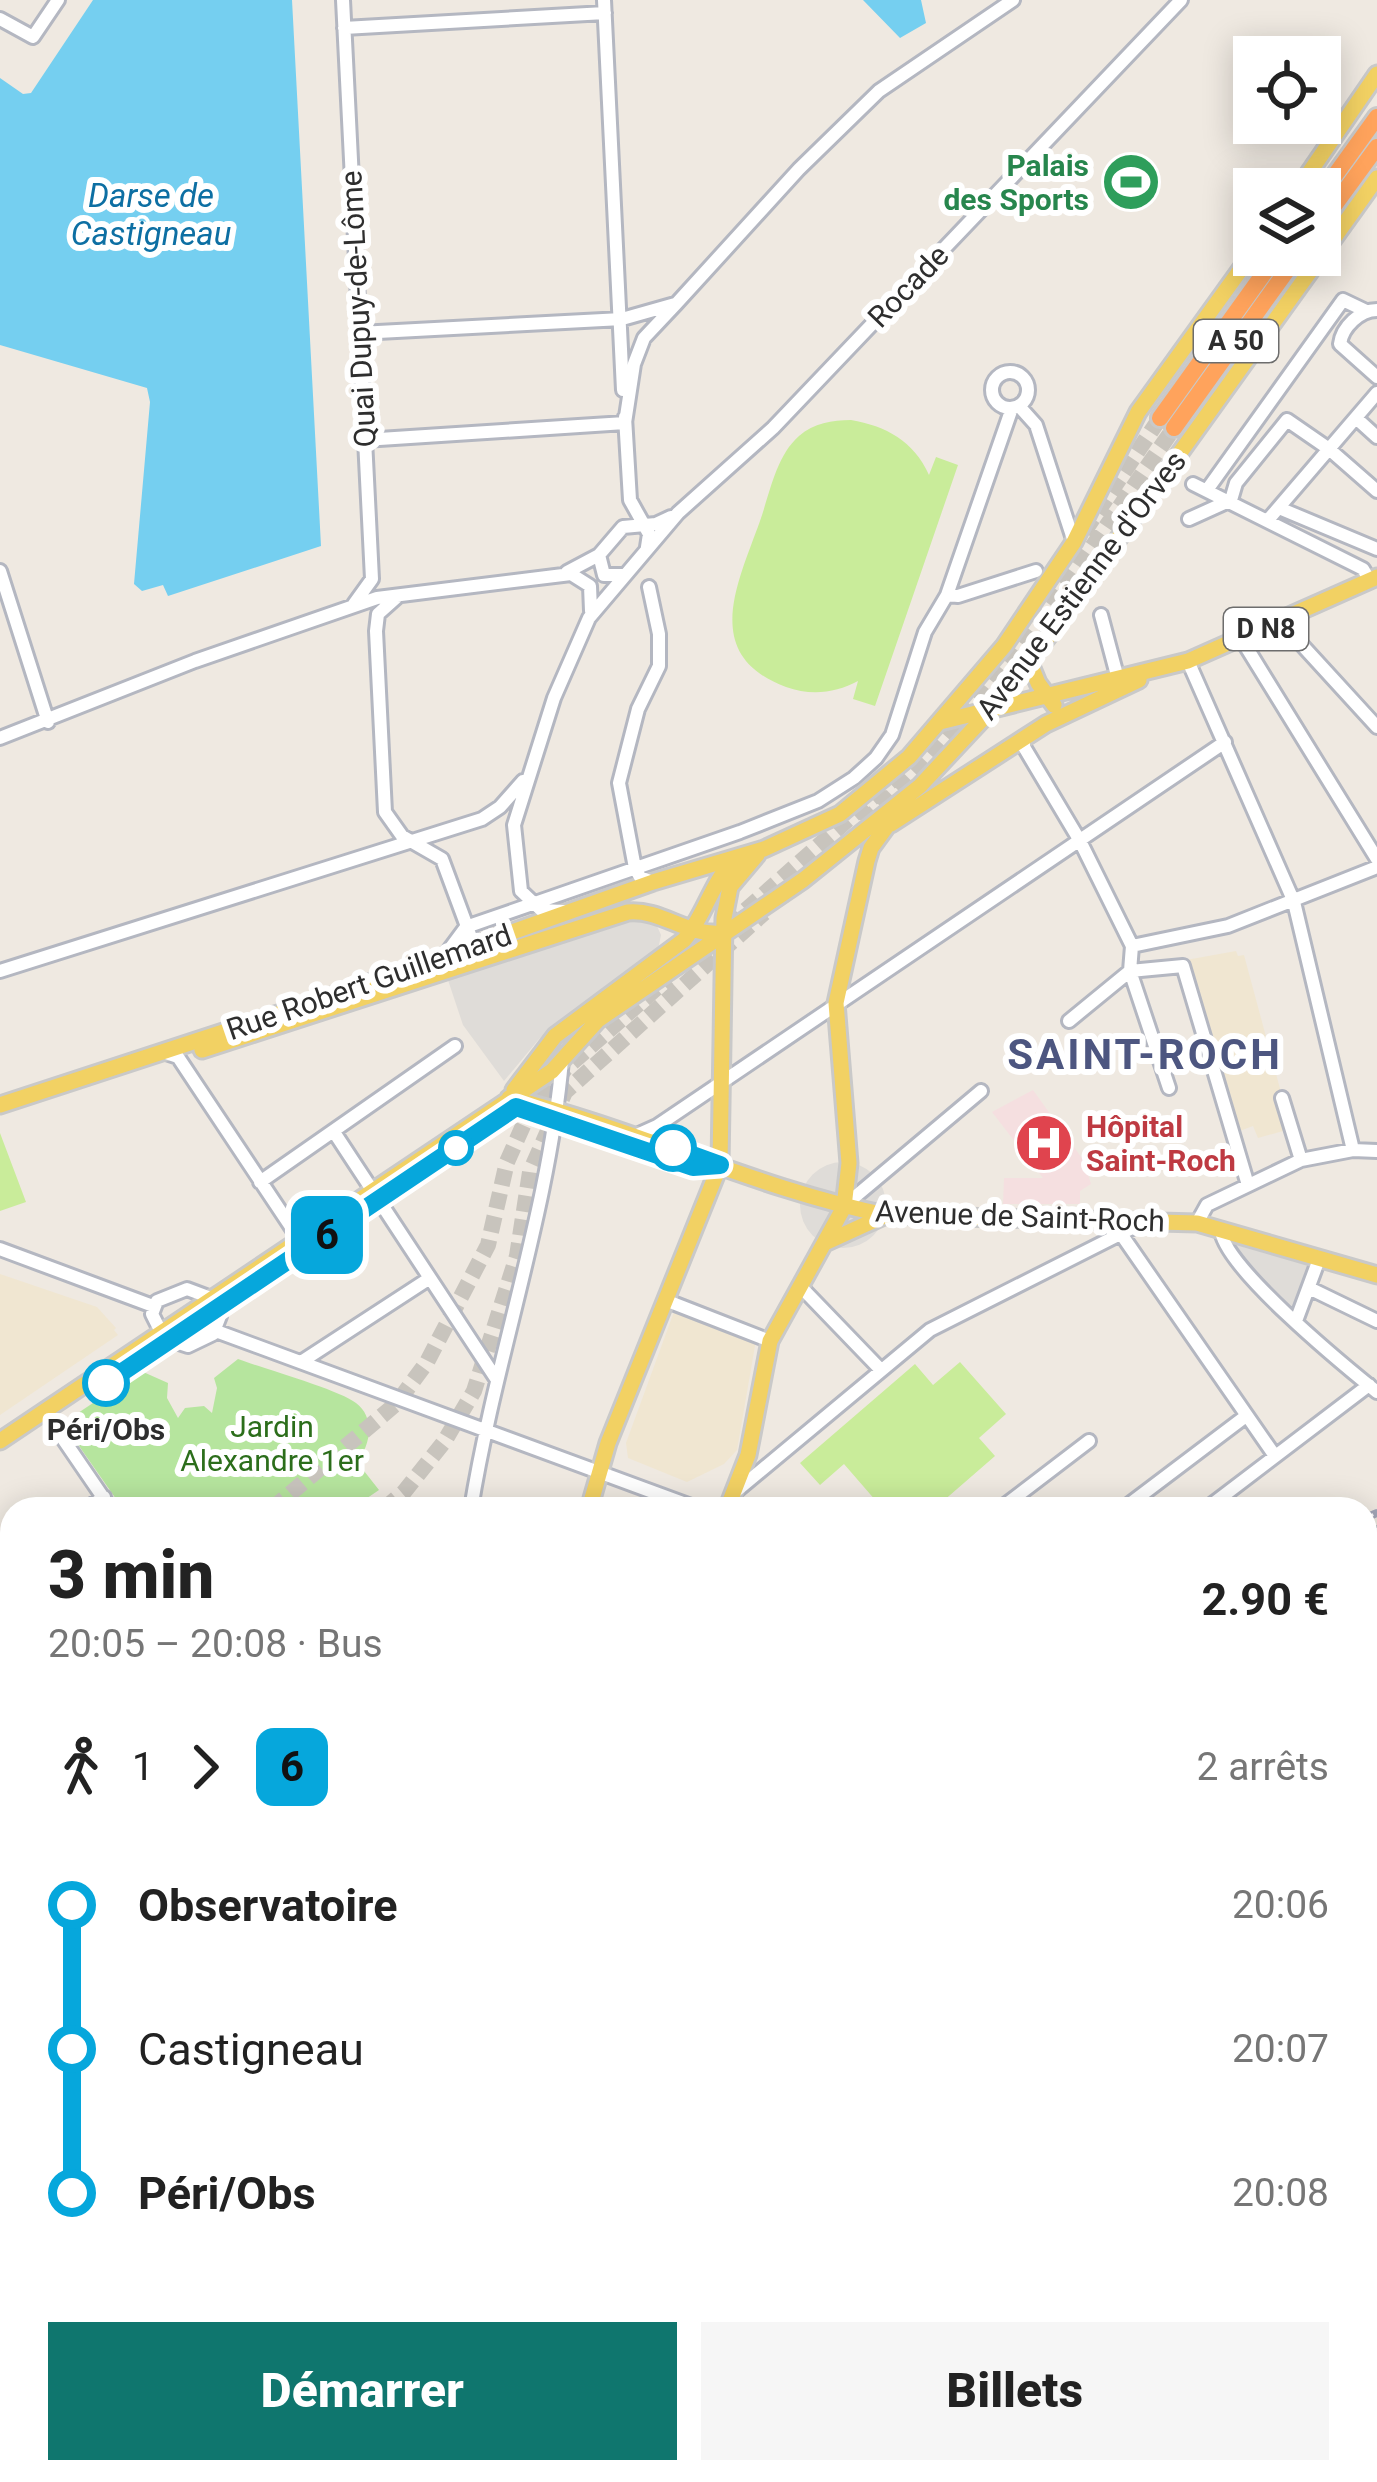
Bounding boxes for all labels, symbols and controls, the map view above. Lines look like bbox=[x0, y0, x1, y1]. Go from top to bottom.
map controls bbox=[1233, 36, 1341, 276]
button: locate bbox=[1233, 36, 1341, 144]
place label: Palais des Sports bbox=[943, 148, 1089, 217]
sports icon: Palais des Sports bbox=[1100, 151, 1162, 213]
button: layers bbox=[1233, 168, 1341, 276]
street label: Quai Dupuy-de-Lôme bbox=[333, 170, 383, 448]
water label: Darse de Castigneau bbox=[71, 176, 231, 253]
street label: Rocade bbox=[861, 238, 955, 334]
road number: A 50 bbox=[1194, 320, 1278, 362]
street label: Avenue Estienne d'Orves bbox=[969, 444, 1193, 726]
road number: D N8 bbox=[1224, 608, 1308, 650]
street label: Rue Robert Guillemard bbox=[222, 917, 516, 1047]
district label: SAINT-ROCH bbox=[1007, 1030, 1283, 1079]
place label: Hôpital Saint-Roch bbox=[1086, 1109, 1236, 1178]
hospital icon: Hôpital Saint-Roch bbox=[1013, 1112, 1075, 1174]
unlabelled marker bbox=[651, 1126, 695, 1170]
unlabelled marker bbox=[440, 1132, 472, 1164]
street label: Avenue de Saint-Roch bbox=[875, 1193, 1165, 1239]
line badge: 6 bbox=[288, 1196, 366, 1274]
text: 6 bbox=[315, 1210, 339, 1259]
marker: Péri/Obs bbox=[84, 1361, 128, 1405]
park label: Jardin Alexandre 1er bbox=[180, 1409, 364, 1478]
place label: Péri/Obs bbox=[47, 1412, 165, 1447]
text: 3 min bbox=[48, 1537, 214, 1614]
text: 2.90 € bbox=[1201, 1573, 1329, 1626]
text: 20:05 – 20:08 · Bus bbox=[48, 1621, 383, 1667]
icon: walk bbox=[48, 1734, 114, 1800]
icon: forward bbox=[172, 1734, 238, 1800]
text: 6 bbox=[280, 1742, 304, 1791]
text: 1 bbox=[132, 1744, 154, 1790]
text: 2 arrêts bbox=[1197, 1744, 1329, 1790]
text: Observatoire bbox=[138, 1879, 397, 1932]
text: 20:06 bbox=[1232, 1882, 1329, 1928]
text: Castigneau bbox=[138, 2023, 364, 2076]
text: 20:07 bbox=[1232, 2026, 1329, 2072]
text: Péri/Obs bbox=[138, 2167, 316, 2220]
text: 20:08 bbox=[1232, 2170, 1329, 2216]
button: Démarrer bbox=[48, 2322, 677, 2460]
button: Billets bbox=[701, 2322, 1329, 2460]

